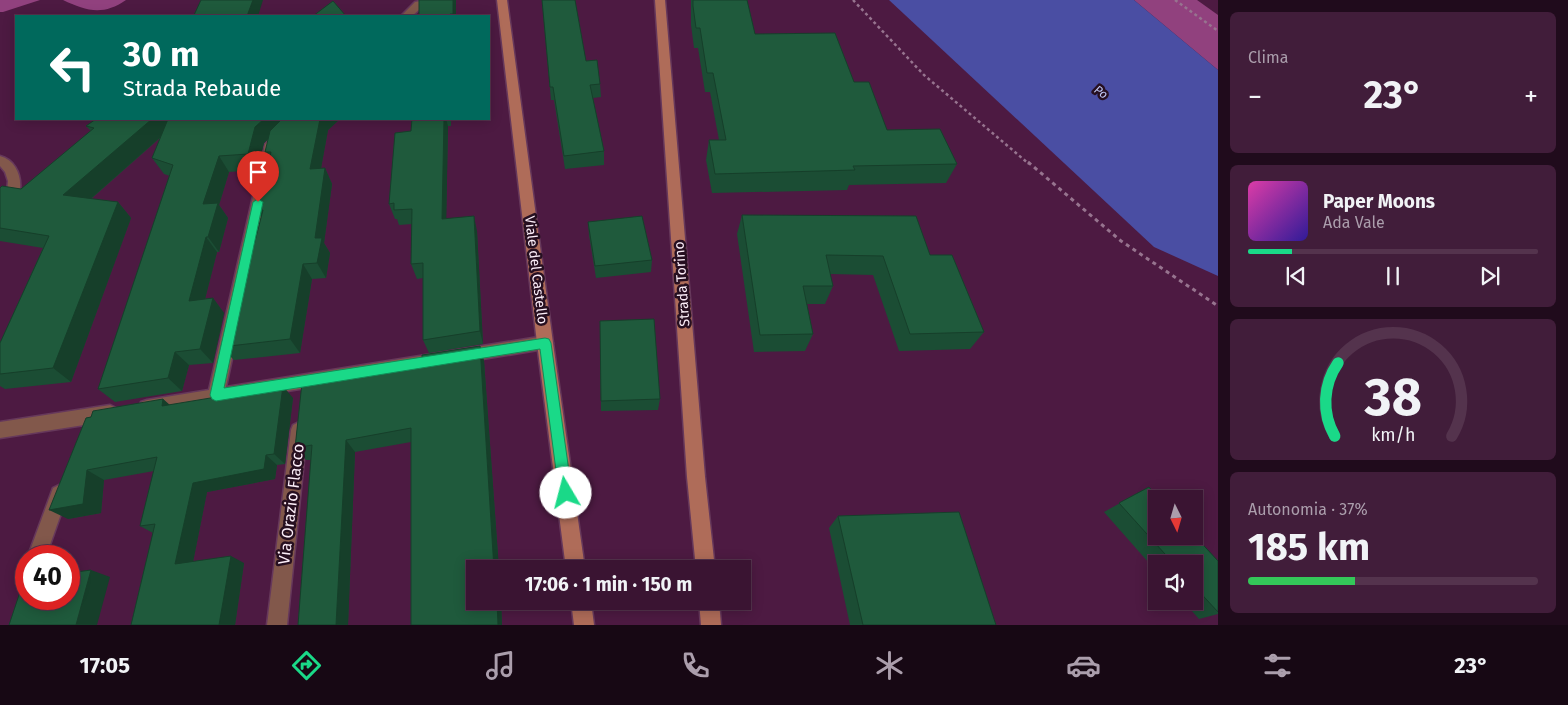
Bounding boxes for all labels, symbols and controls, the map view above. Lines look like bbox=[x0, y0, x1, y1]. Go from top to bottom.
text: 30 m bbox=[123, 33, 200, 75]
icon: left bbox=[40, 35, 105, 100]
text: Clima bbox=[1248, 48, 1288, 67]
text: 23° bbox=[1364, 72, 1423, 118]
text: Strada Rebaude bbox=[123, 75, 281, 102]
text: − bbox=[1248, 80, 1262, 113]
text: + bbox=[1524, 80, 1538, 113]
water label: Po bbox=[1091, 82, 1111, 102]
pin bbox=[237, 151, 279, 202]
icon: arrive bbox=[244, 158, 272, 186]
text: Paper Moons bbox=[1323, 190, 1435, 213]
text: Ada Vale bbox=[1323, 213, 1385, 232]
street label: Viale del Castello bbox=[521, 215, 551, 325]
street label: Strada Torino bbox=[671, 241, 693, 327]
icon: previous bbox=[1282, 262, 1310, 290]
icon: pause bbox=[1379, 262, 1407, 290]
icon: next bbox=[1476, 262, 1504, 290]
text: 38 bbox=[1363, 366, 1422, 429]
text: km/h bbox=[1371, 424, 1415, 446]
street label: Via Orazio Flacco bbox=[274, 442, 308, 566]
position arrow bbox=[539, 466, 591, 518]
north arrow bbox=[1148, 490, 1202, 545]
map controls bbox=[1148, 490, 1203, 610]
text: Autonomia · 37% bbox=[1248, 500, 1368, 519]
text: 185 km bbox=[1248, 524, 1370, 570]
speed limit sign: 40 bbox=[15, 545, 80, 610]
button: sound bbox=[1148, 555, 1203, 610]
text: 17:06 · 1 min · 150 m bbox=[525, 573, 692, 596]
icon: directions bbox=[289, 648, 324, 683]
icon: music bbox=[483, 648, 518, 683]
icon: phone bbox=[678, 648, 713, 683]
icon: climate bbox=[872, 648, 907, 683]
icon: car bbox=[1066, 648, 1101, 683]
icon: filters bbox=[1260, 648, 1295, 683]
text: 17:05 bbox=[80, 652, 130, 679]
text: 23° bbox=[1454, 652, 1488, 679]

